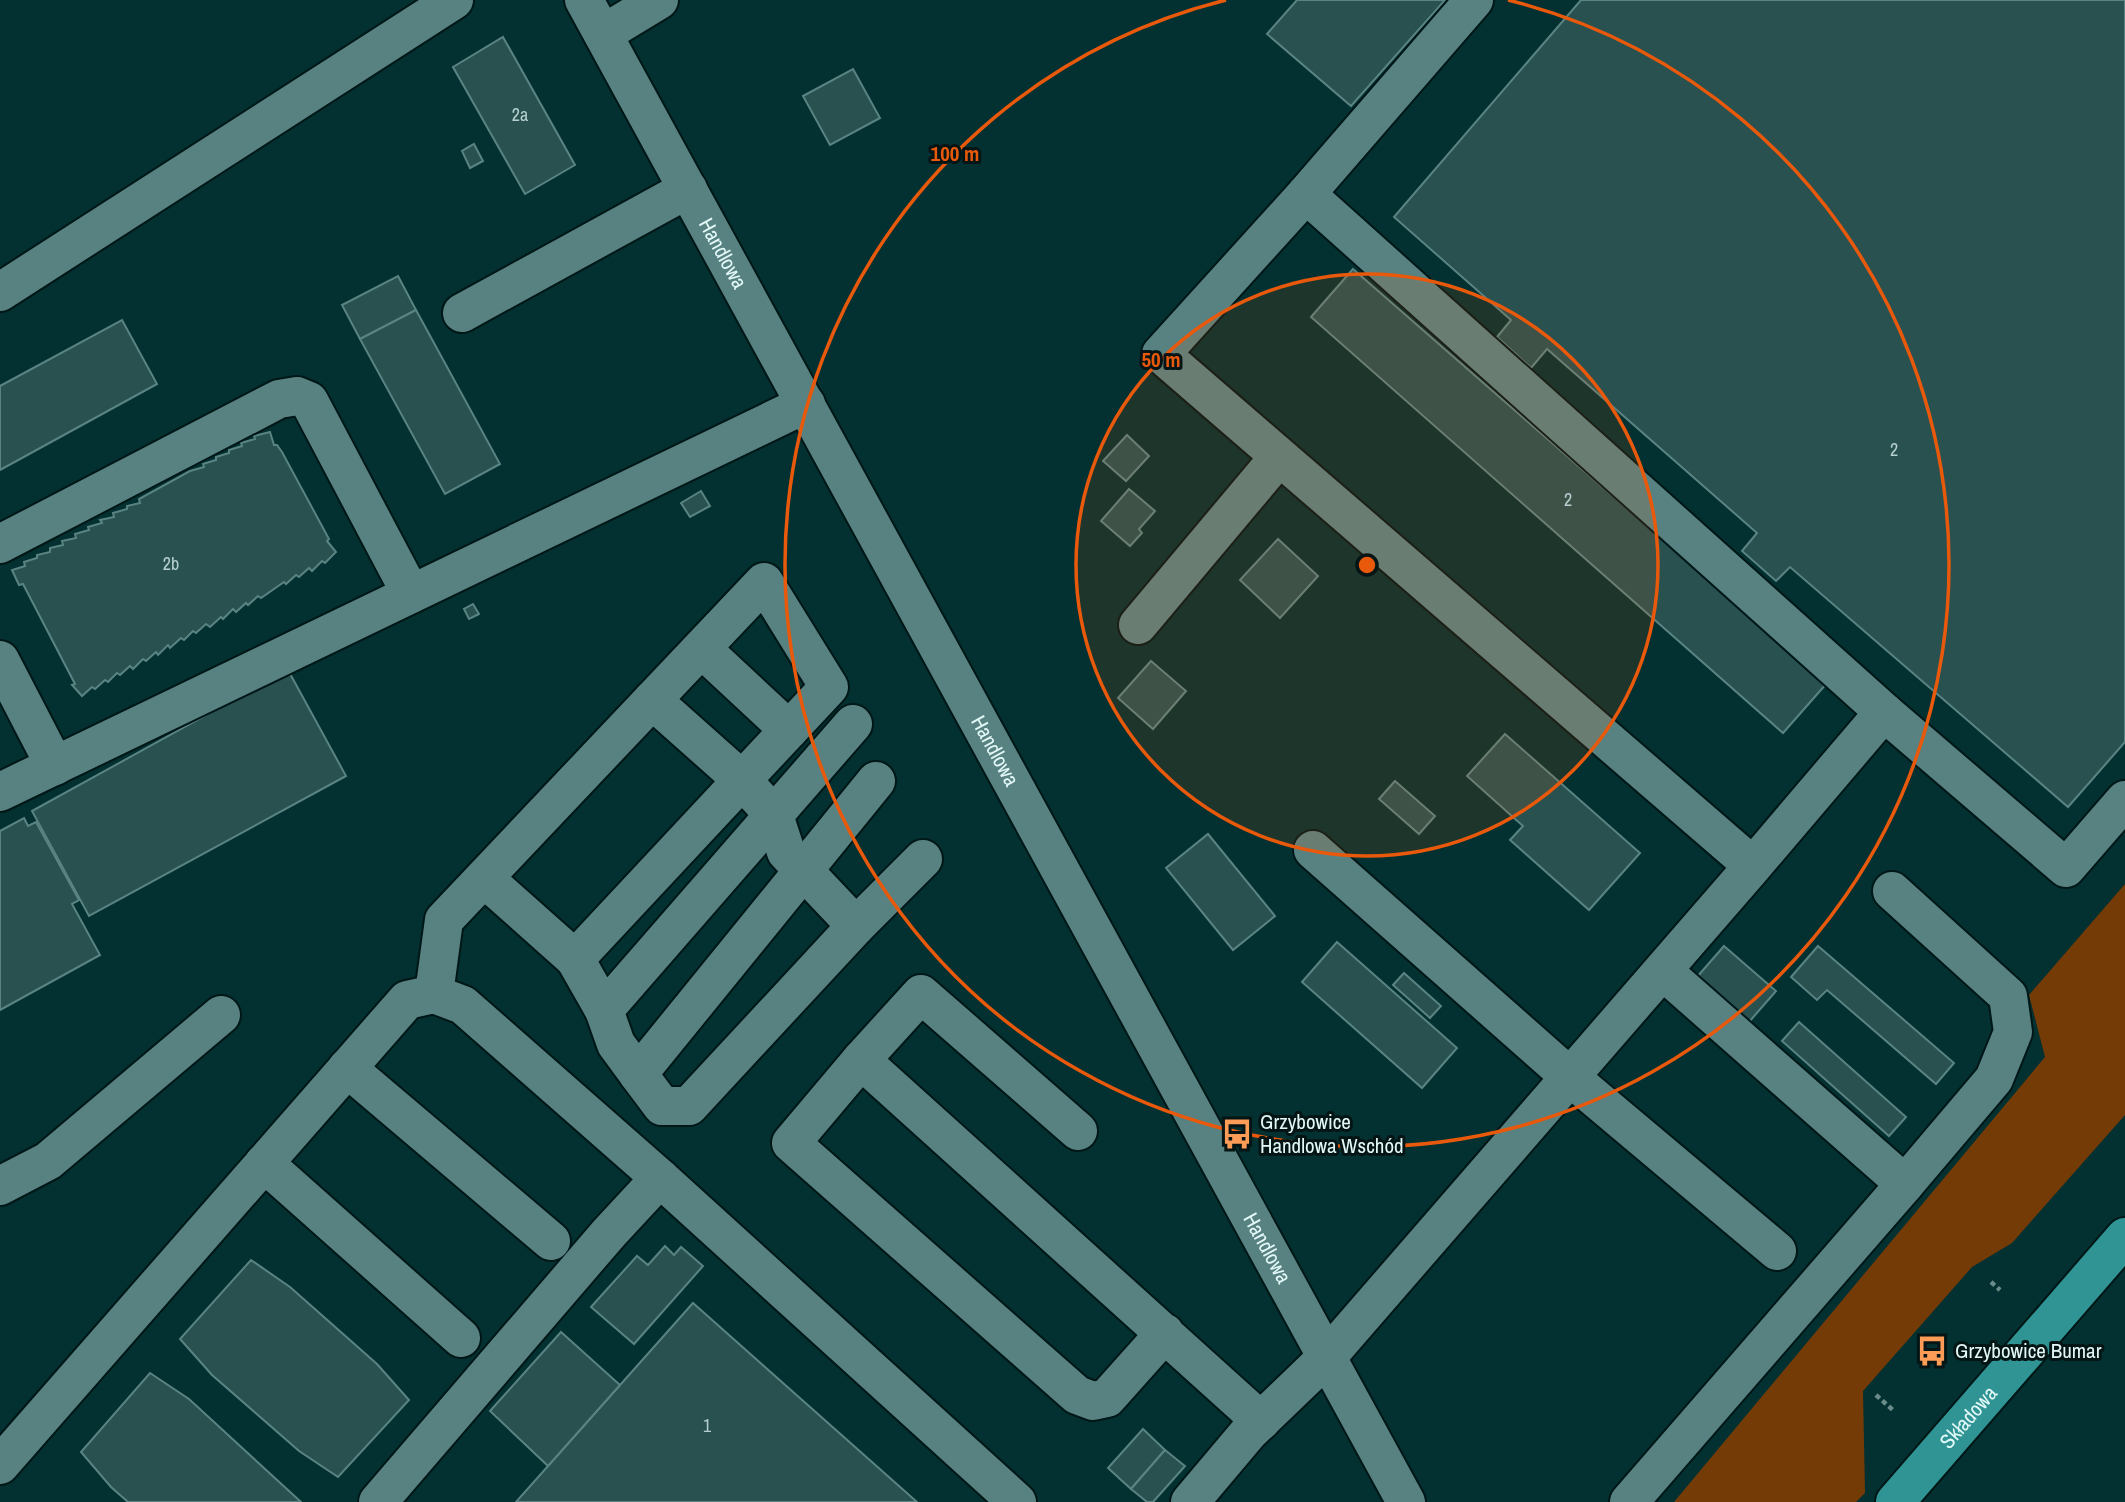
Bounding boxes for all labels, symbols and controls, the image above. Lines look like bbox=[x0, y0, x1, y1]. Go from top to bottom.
house number: 2a bbox=[512, 102, 528, 127]
text: 100 m bbox=[931, 139, 979, 168]
street label: Handlowa bbox=[692, 213, 754, 294]
text: 50 m bbox=[1141, 345, 1181, 374]
house number: 2 bbox=[1890, 437, 1898, 462]
house number: 2 bbox=[1564, 487, 1572, 512]
house number: 2b bbox=[163, 551, 179, 576]
centre of rings bbox=[1355, 553, 1379, 577]
street label: Handlowa bbox=[964, 710, 1027, 792]
place label: Grzybowice Handlowa Wschód bbox=[1260, 1107, 1404, 1160]
bus stop icon: Grzybowice Handlowa Wschód bbox=[1220, 1117, 1254, 1151]
street label: Handlowa bbox=[1236, 1207, 1299, 1289]
bus stop icon: Grzybowice Bumar bbox=[1915, 1334, 1949, 1368]
place label: Grzybowice Bumar bbox=[1955, 1336, 2102, 1365]
street label: Składowa bbox=[1933, 1379, 2004, 1455]
house number: 1 bbox=[703, 1413, 712, 1438]

